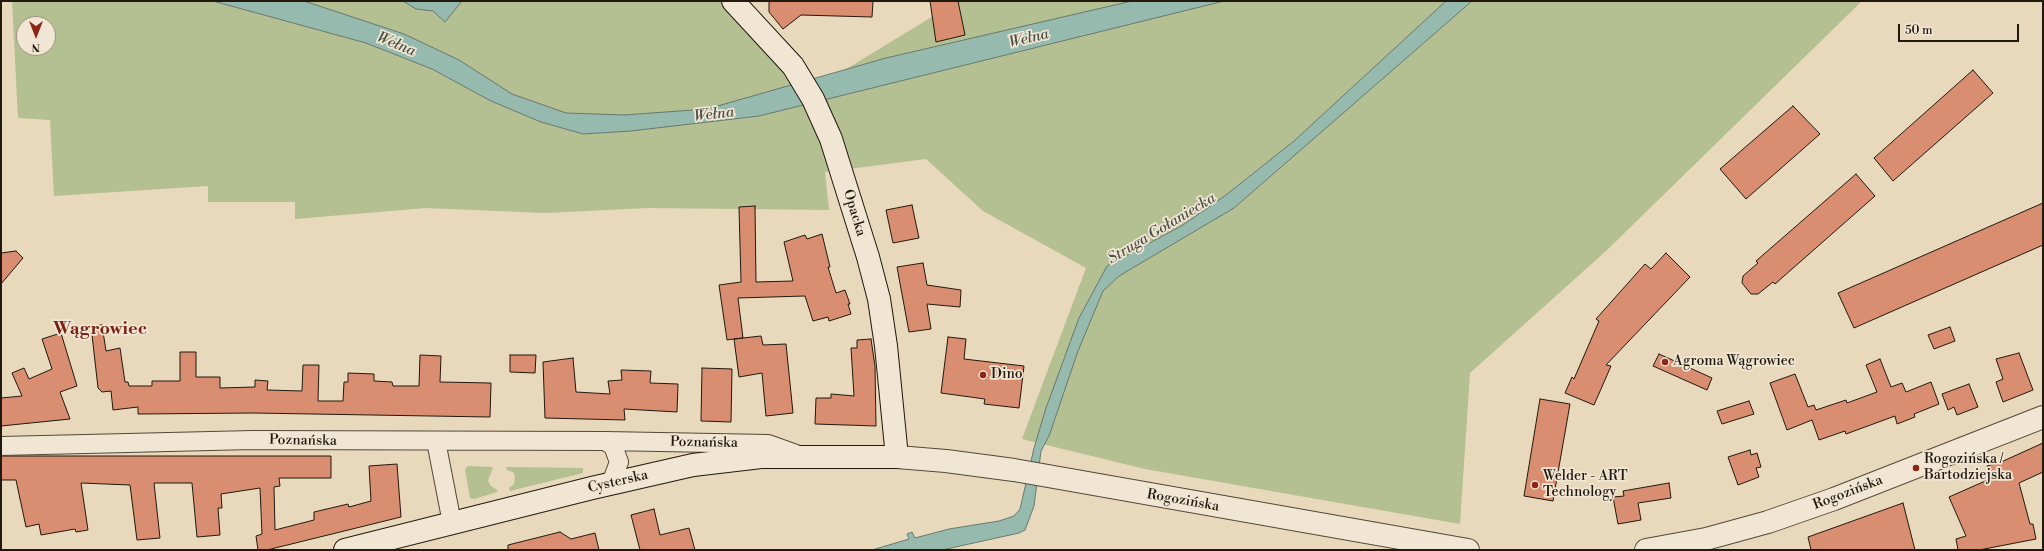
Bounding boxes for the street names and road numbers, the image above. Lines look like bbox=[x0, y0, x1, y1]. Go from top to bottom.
street label: Opacka bbox=[839, 188, 869, 238]
street label: Poznańska bbox=[269, 432, 337, 450]
street label: Poznańska bbox=[670, 434, 738, 452]
street label: Cysterska bbox=[586, 467, 650, 497]
street label: Rogozińska bbox=[1811, 472, 1885, 514]
street label: Rogozińska bbox=[1145, 486, 1221, 516]

